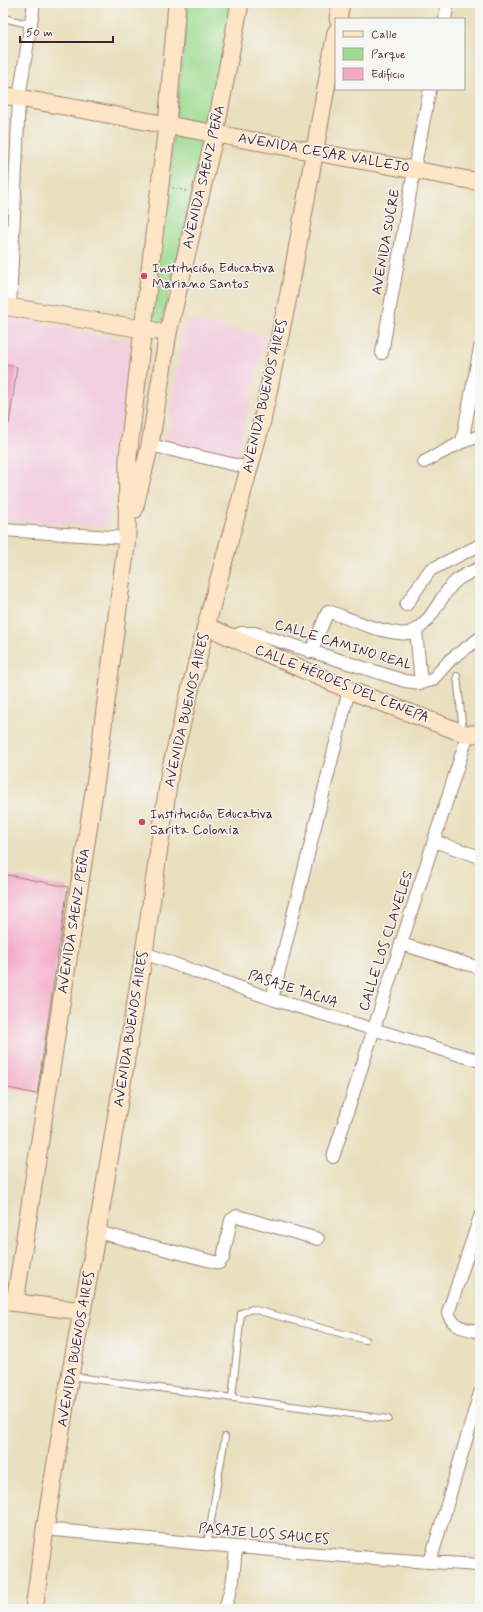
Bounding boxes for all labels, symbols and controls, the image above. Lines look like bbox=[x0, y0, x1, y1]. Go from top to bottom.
scale bar bbox=[20, 18, 113, 44]
legend bbox=[335, 18, 465, 90]
text: 50 m bbox=[26, 25, 53, 41]
text: Calle bbox=[371, 27, 397, 43]
text: Parque bbox=[371, 47, 406, 63]
text: Edificio bbox=[371, 67, 405, 83]
street label: AVENIDA SAENZ PEÑA bbox=[179, 103, 229, 251]
street label: AVENIDA CESAR VALLEJO bbox=[237, 129, 411, 177]
street label: AVENIDA SUCRE bbox=[368, 188, 404, 296]
place label: Institución Educativa Mariano Santos bbox=[152, 259, 275, 293]
marker: Institución Educativa Mariano Santos bbox=[139, 271, 149, 281]
street label: AVENIDA BUENOS AIRES bbox=[238, 317, 292, 475]
street label: CALLE CAMINO REAL bbox=[272, 616, 414, 674]
street label: AVENIDA BUENOS AIRES bbox=[160, 631, 214, 789]
street label: CALLE HÉROES DEL CENEPA bbox=[252, 641, 432, 727]
place label: Institución Educativa Sarita Colonia bbox=[150, 805, 273, 839]
marker: Institución Educativa Sarita Colonia bbox=[137, 817, 147, 827]
street label: AVENIDA SAENZ PEÑA bbox=[54, 847, 94, 995]
street label: CALLE LOS CLAVELES bbox=[355, 868, 417, 1013]
street label: AVENIDA BUENOS AIRES bbox=[110, 950, 152, 1108]
street label: PASAJE TACNA bbox=[246, 966, 340, 1012]
street label: AVENIDA BUENOS AIRES bbox=[53, 1270, 99, 1428]
street label: PASAJE LOS SAUCES bbox=[198, 1519, 330, 1549]

